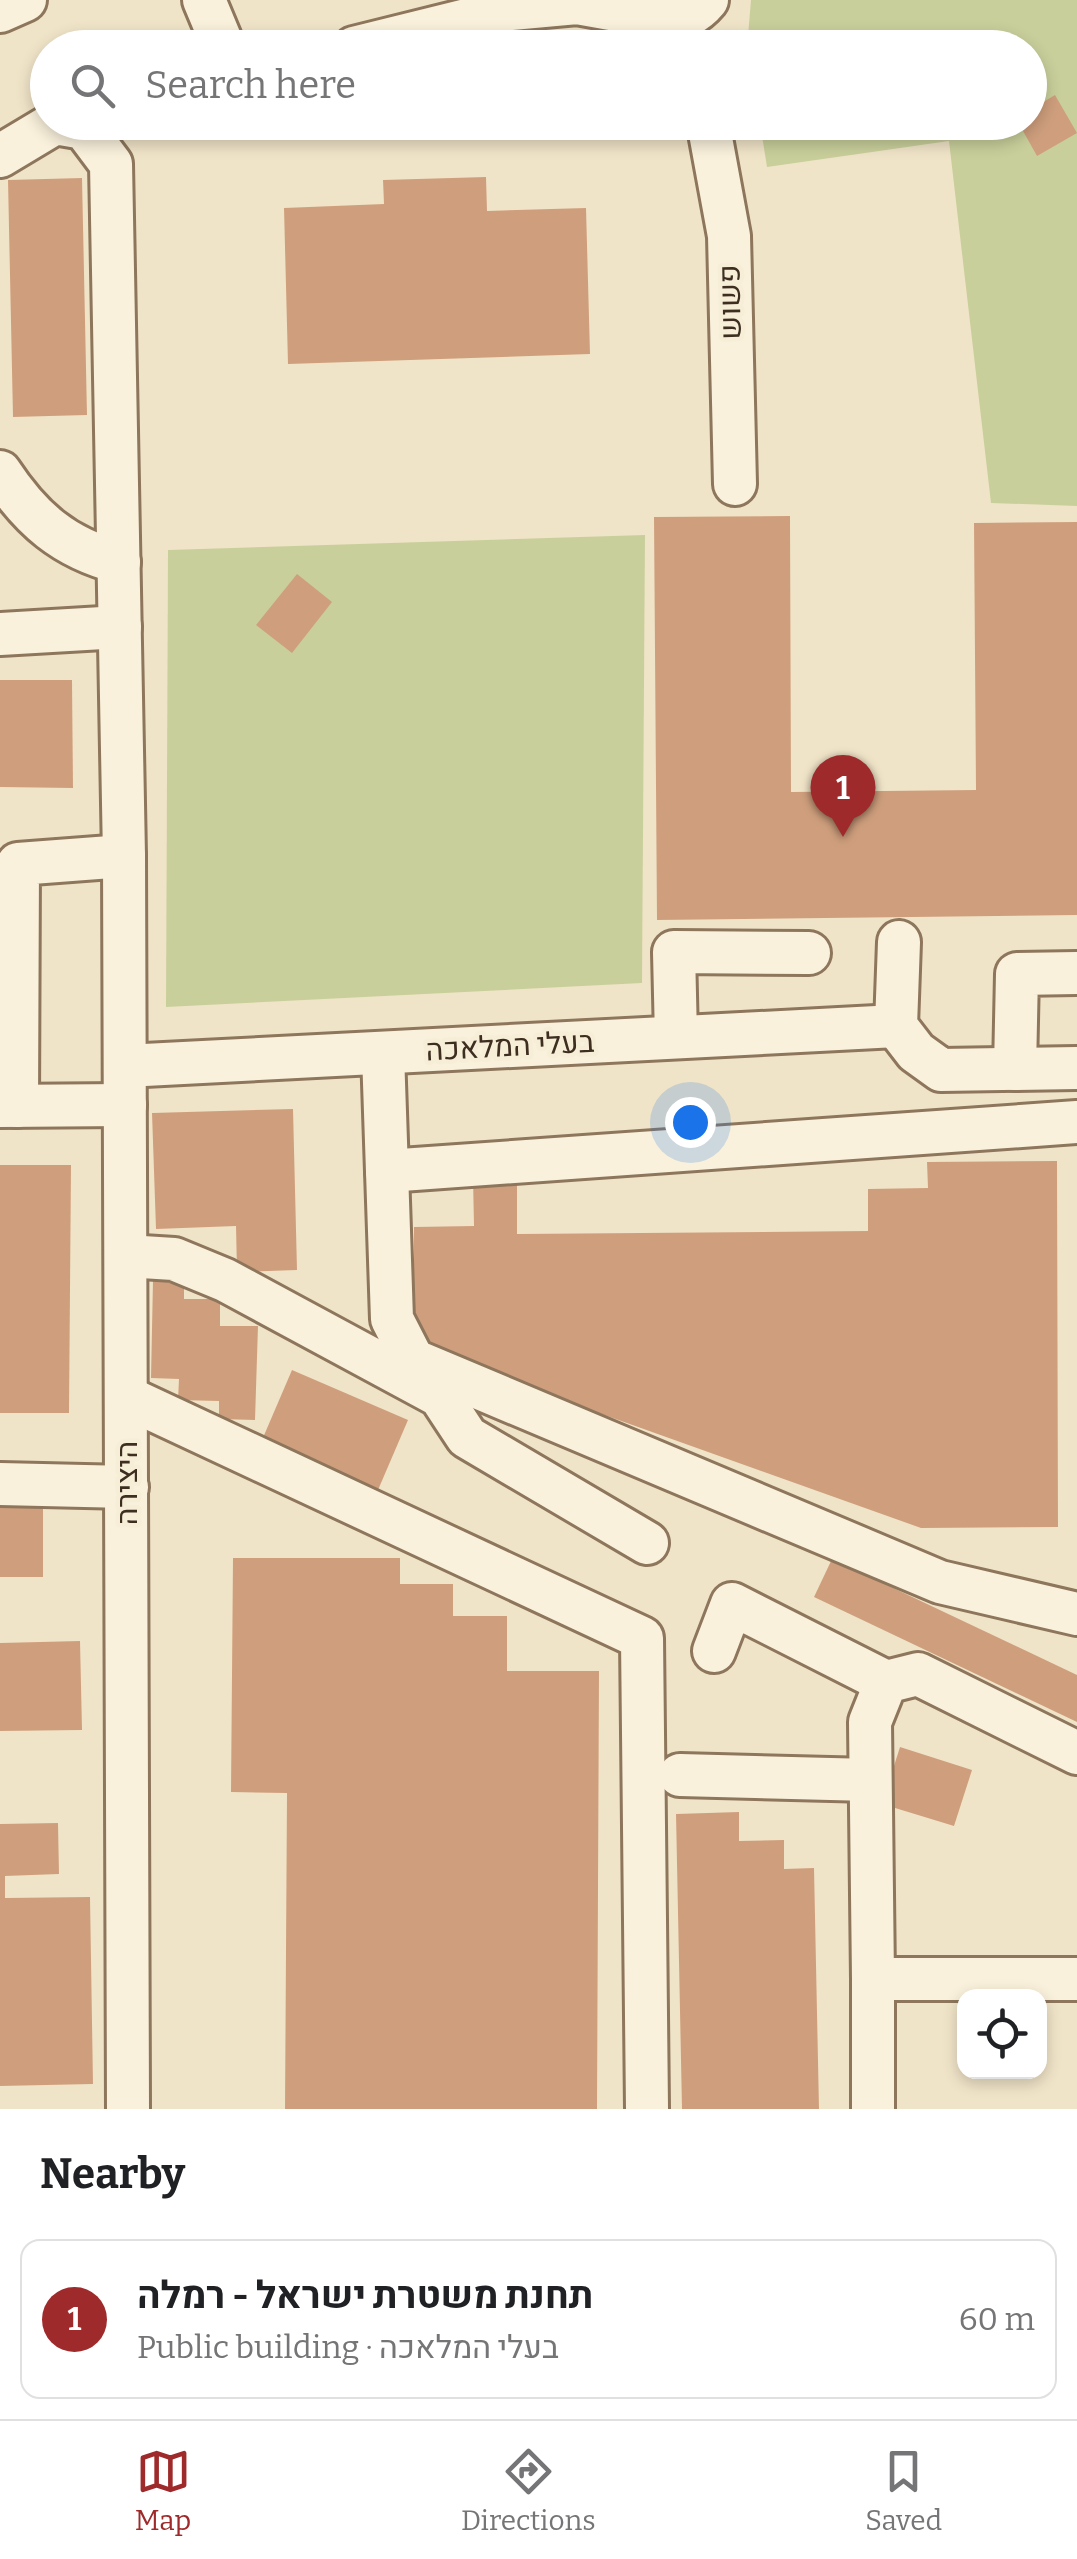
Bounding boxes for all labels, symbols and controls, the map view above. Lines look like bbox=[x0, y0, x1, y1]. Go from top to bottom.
search box bbox=[30, 30, 1047, 140]
icon: search bbox=[65, 58, 120, 113]
text: Search here bbox=[145, 62, 356, 108]
street label: פשוש bbox=[711, 264, 749, 340]
pin: 1 bbox=[810, 754, 876, 837]
street label: בעלי המלאכה bbox=[425, 1024, 595, 1068]
your location bbox=[665, 1097, 716, 1148]
street label: היצירה bbox=[109, 1441, 145, 1525]
map controls bbox=[957, 1989, 1047, 2079]
button: locate bbox=[957, 1989, 1047, 2079]
text: Nearby bbox=[40, 2149, 185, 2199]
text: תחנת משטרת ישראל - רמלה bbox=[137, 2272, 593, 2318]
text: 1 bbox=[68, 2300, 81, 2338]
text: 60 m bbox=[959, 2300, 1035, 2338]
text: Public building · בעלי המלאכה bbox=[137, 2328, 559, 2366]
tab: Map bbox=[135, 2444, 191, 2537]
tab: Directions bbox=[461, 2444, 596, 2537]
tab: Saved bbox=[865, 2444, 942, 2537]

